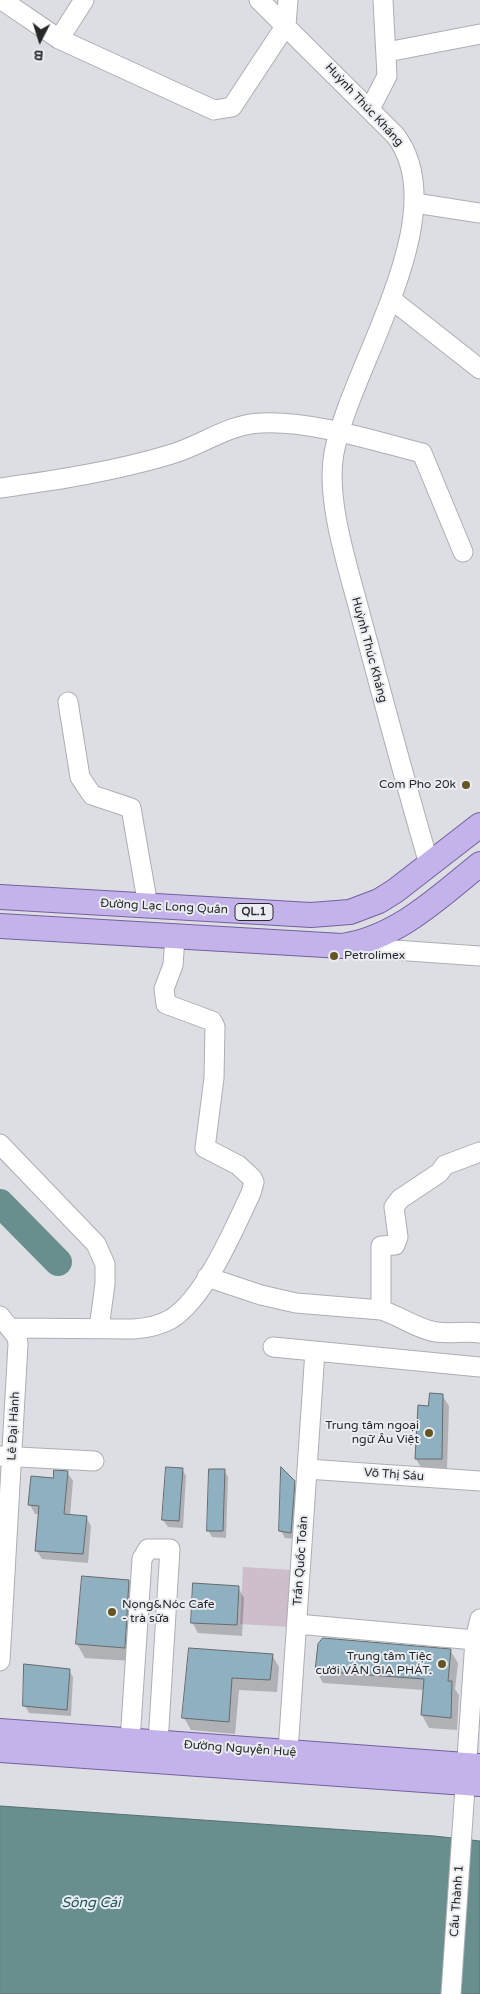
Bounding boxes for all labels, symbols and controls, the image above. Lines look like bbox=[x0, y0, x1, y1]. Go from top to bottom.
north arrow bbox=[15, 15, 65, 65]
text: B bbox=[33, 47, 44, 64]
street label: Huỳnh Thúc Kháng bbox=[322, 60, 406, 150]
street label: Huỳnh Thúc Kháng bbox=[348, 596, 390, 704]
place label: Com Pho 20k bbox=[379, 778, 456, 792]
marker: Com Pho 20k bbox=[460, 779, 472, 791]
street label: Đường Lạc Long Quân bbox=[100, 896, 228, 918]
road number: QL.1 bbox=[235, 904, 273, 920]
place label: Petrolimex bbox=[344, 949, 405, 963]
marker: Petrolimex bbox=[328, 950, 340, 962]
street label: Lê Đại Hành bbox=[5, 1391, 23, 1461]
place label: Trung tâm ngoại ngữ Âu Việt bbox=[325, 1419, 419, 1447]
marker: Trung tâm ngoại ngữ Âu Việt bbox=[423, 1427, 435, 1439]
street label: Võ Thị Sáu bbox=[364, 1466, 424, 1484]
street label: Trần Quốc Toản bbox=[291, 1516, 311, 1606]
place label: Nọng&Nóc Cafe - trà sữa bbox=[122, 1598, 215, 1626]
marker: Nọng&Nóc Cafe - trà sữa bbox=[106, 1606, 118, 1618]
place label: Trung tâm Tiệc cưới VÂN GIA PHÁT. bbox=[316, 1650, 432, 1678]
marker: Trung tâm Tiệc cưới VÂN GIA PHÁT. bbox=[436, 1658, 448, 1670]
street label: Đường Nguyễn Huệ bbox=[183, 1738, 297, 1760]
street label: Cầu Thành 1 bbox=[447, 1865, 467, 1937]
water label: Sông Cái bbox=[61, 1895, 121, 1911]

